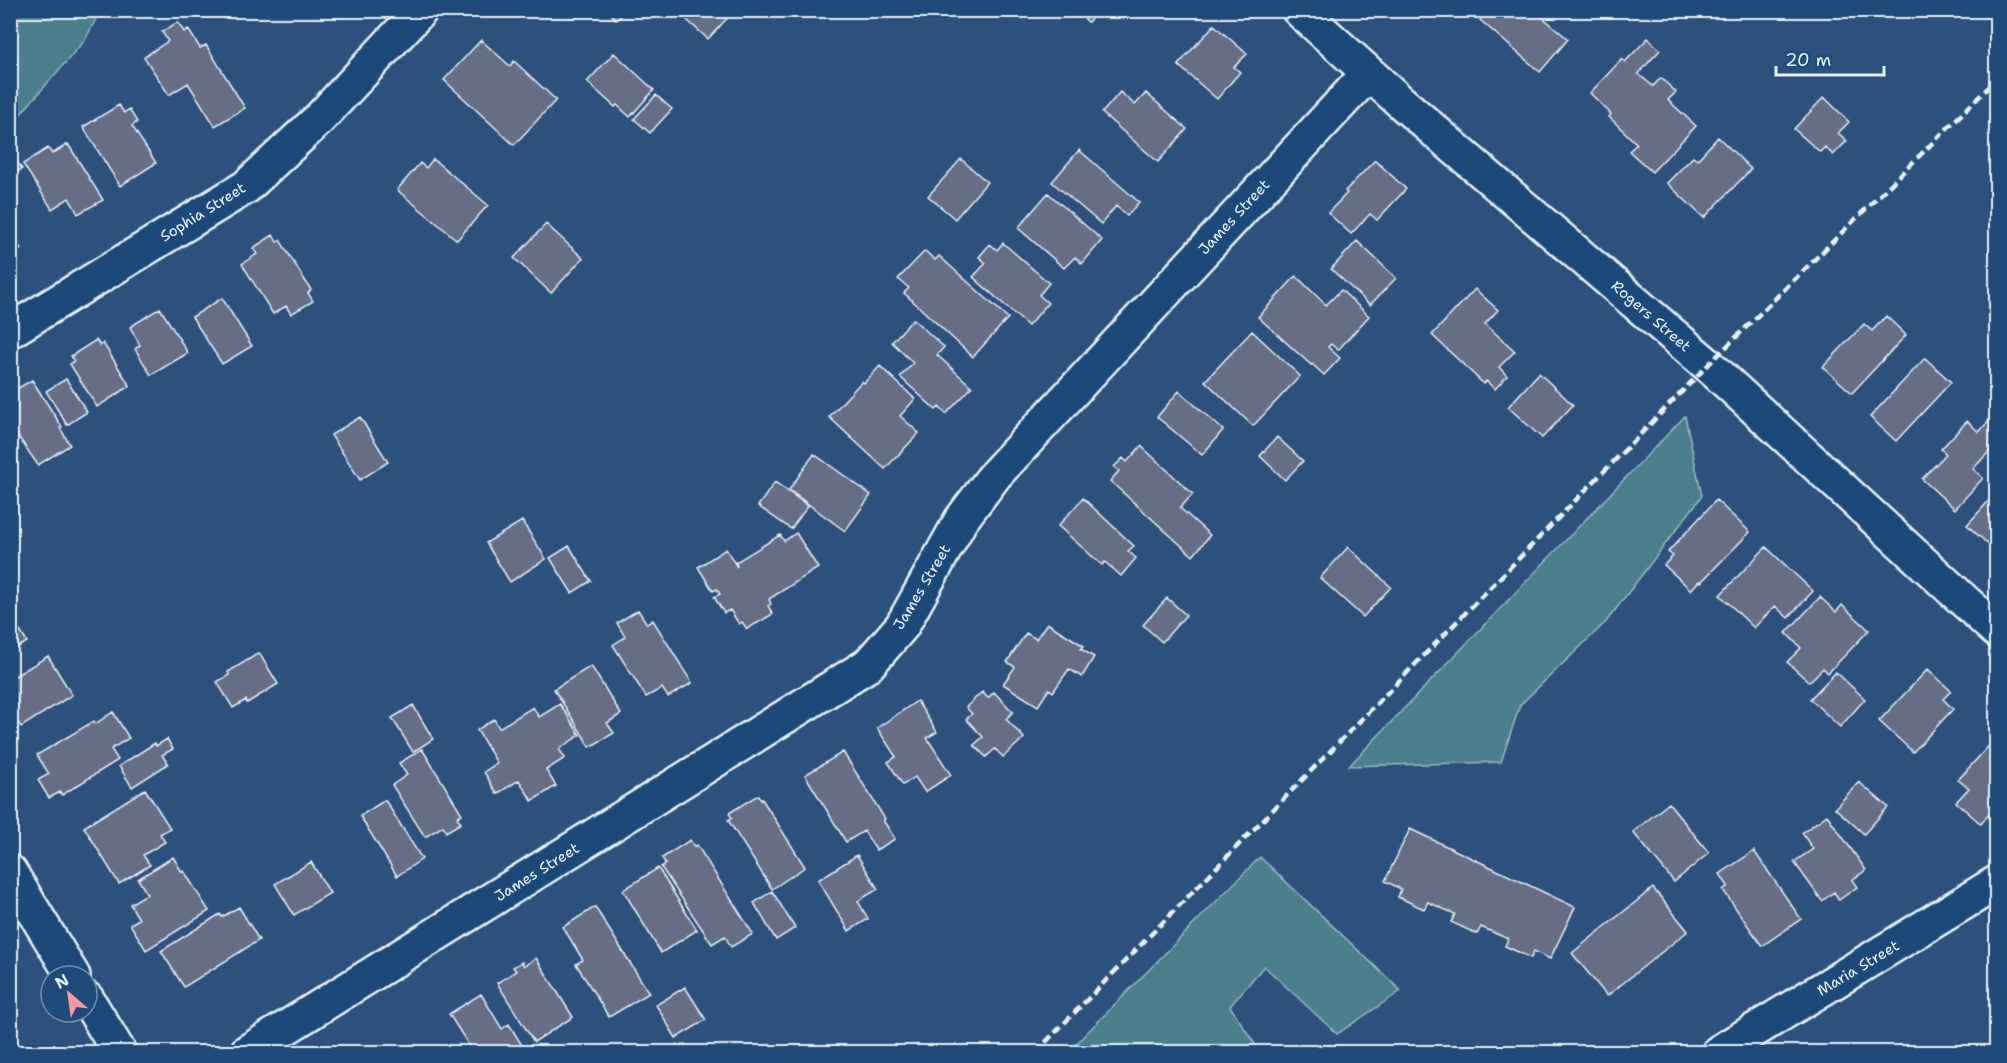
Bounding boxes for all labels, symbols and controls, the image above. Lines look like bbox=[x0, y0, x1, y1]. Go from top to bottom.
scale bar bbox=[1776, 39, 1884, 77]
text: 20 m bbox=[1785, 48, 1831, 72]
street label: James Street bbox=[1194, 175, 1274, 259]
street label: Sophia Street bbox=[156, 178, 250, 246]
street label: Rogers Street bbox=[1607, 276, 1695, 356]
street label: James Street bbox=[889, 541, 955, 633]
street label: James Street bbox=[491, 838, 583, 906]
street label: Maria Street bbox=[1813, 936, 1903, 1000]
north arrow bbox=[39, 964, 99, 1024]
text: N bbox=[51, 969, 73, 994]

